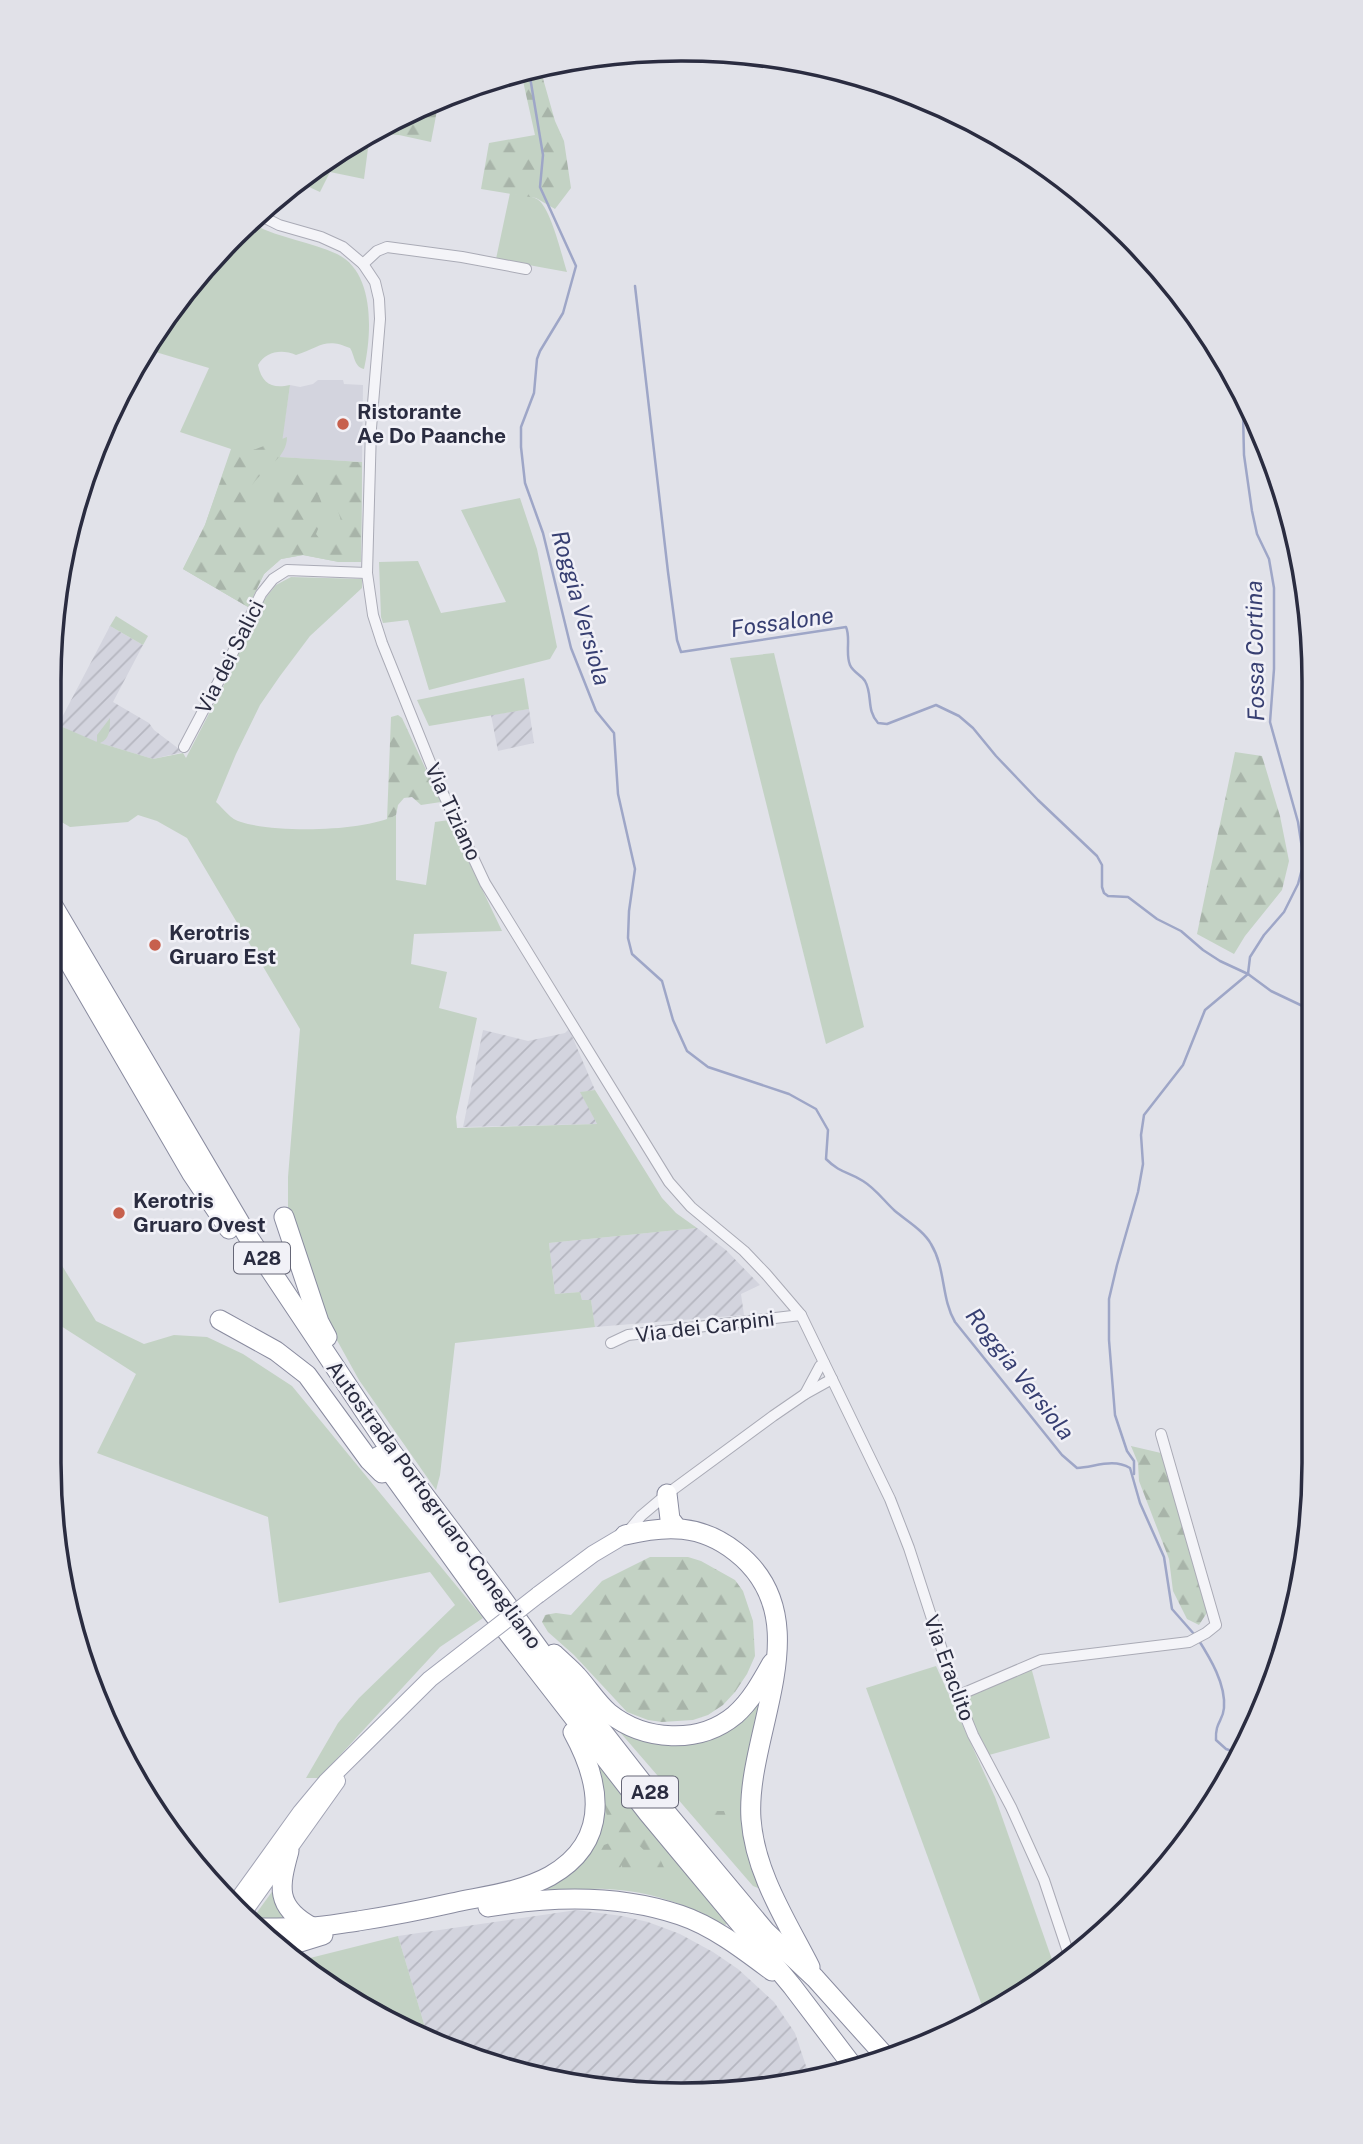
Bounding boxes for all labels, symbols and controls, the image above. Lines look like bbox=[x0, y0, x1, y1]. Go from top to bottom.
place label: Ristorante Ae Do Paanche bbox=[357, 399, 506, 448]
marker: Ristorante Ae Do Paanche bbox=[335, 416, 351, 432]
water label: Roggia Versiola bbox=[546, 527, 617, 689]
water label: Fossa Cortina bbox=[1240, 580, 1269, 722]
street label: Via dei Salici bbox=[190, 596, 269, 718]
water label: Fossalone bbox=[729, 601, 835, 642]
street label: Via Tiziano bbox=[420, 759, 487, 864]
place label: Kerotris Gruaro Est bbox=[169, 920, 276, 969]
marker: Kerotris Gruaro Est bbox=[147, 937, 163, 953]
place label: Kerotris Gruaro Ovest bbox=[133, 1188, 266, 1237]
marker: Kerotris Gruaro Ovest bbox=[111, 1205, 127, 1221]
road number: A28 bbox=[234, 1242, 290, 1274]
water label: Roggia Versiola bbox=[960, 1302, 1080, 1445]
street label: Via dei Carpini bbox=[634, 1306, 776, 1347]
street label: Autostrada Portogruaro-Conegliano bbox=[321, 1356, 547, 1654]
street label: Via Eraclito bbox=[919, 1612, 980, 1724]
road number: A28 bbox=[622, 1776, 678, 1808]

